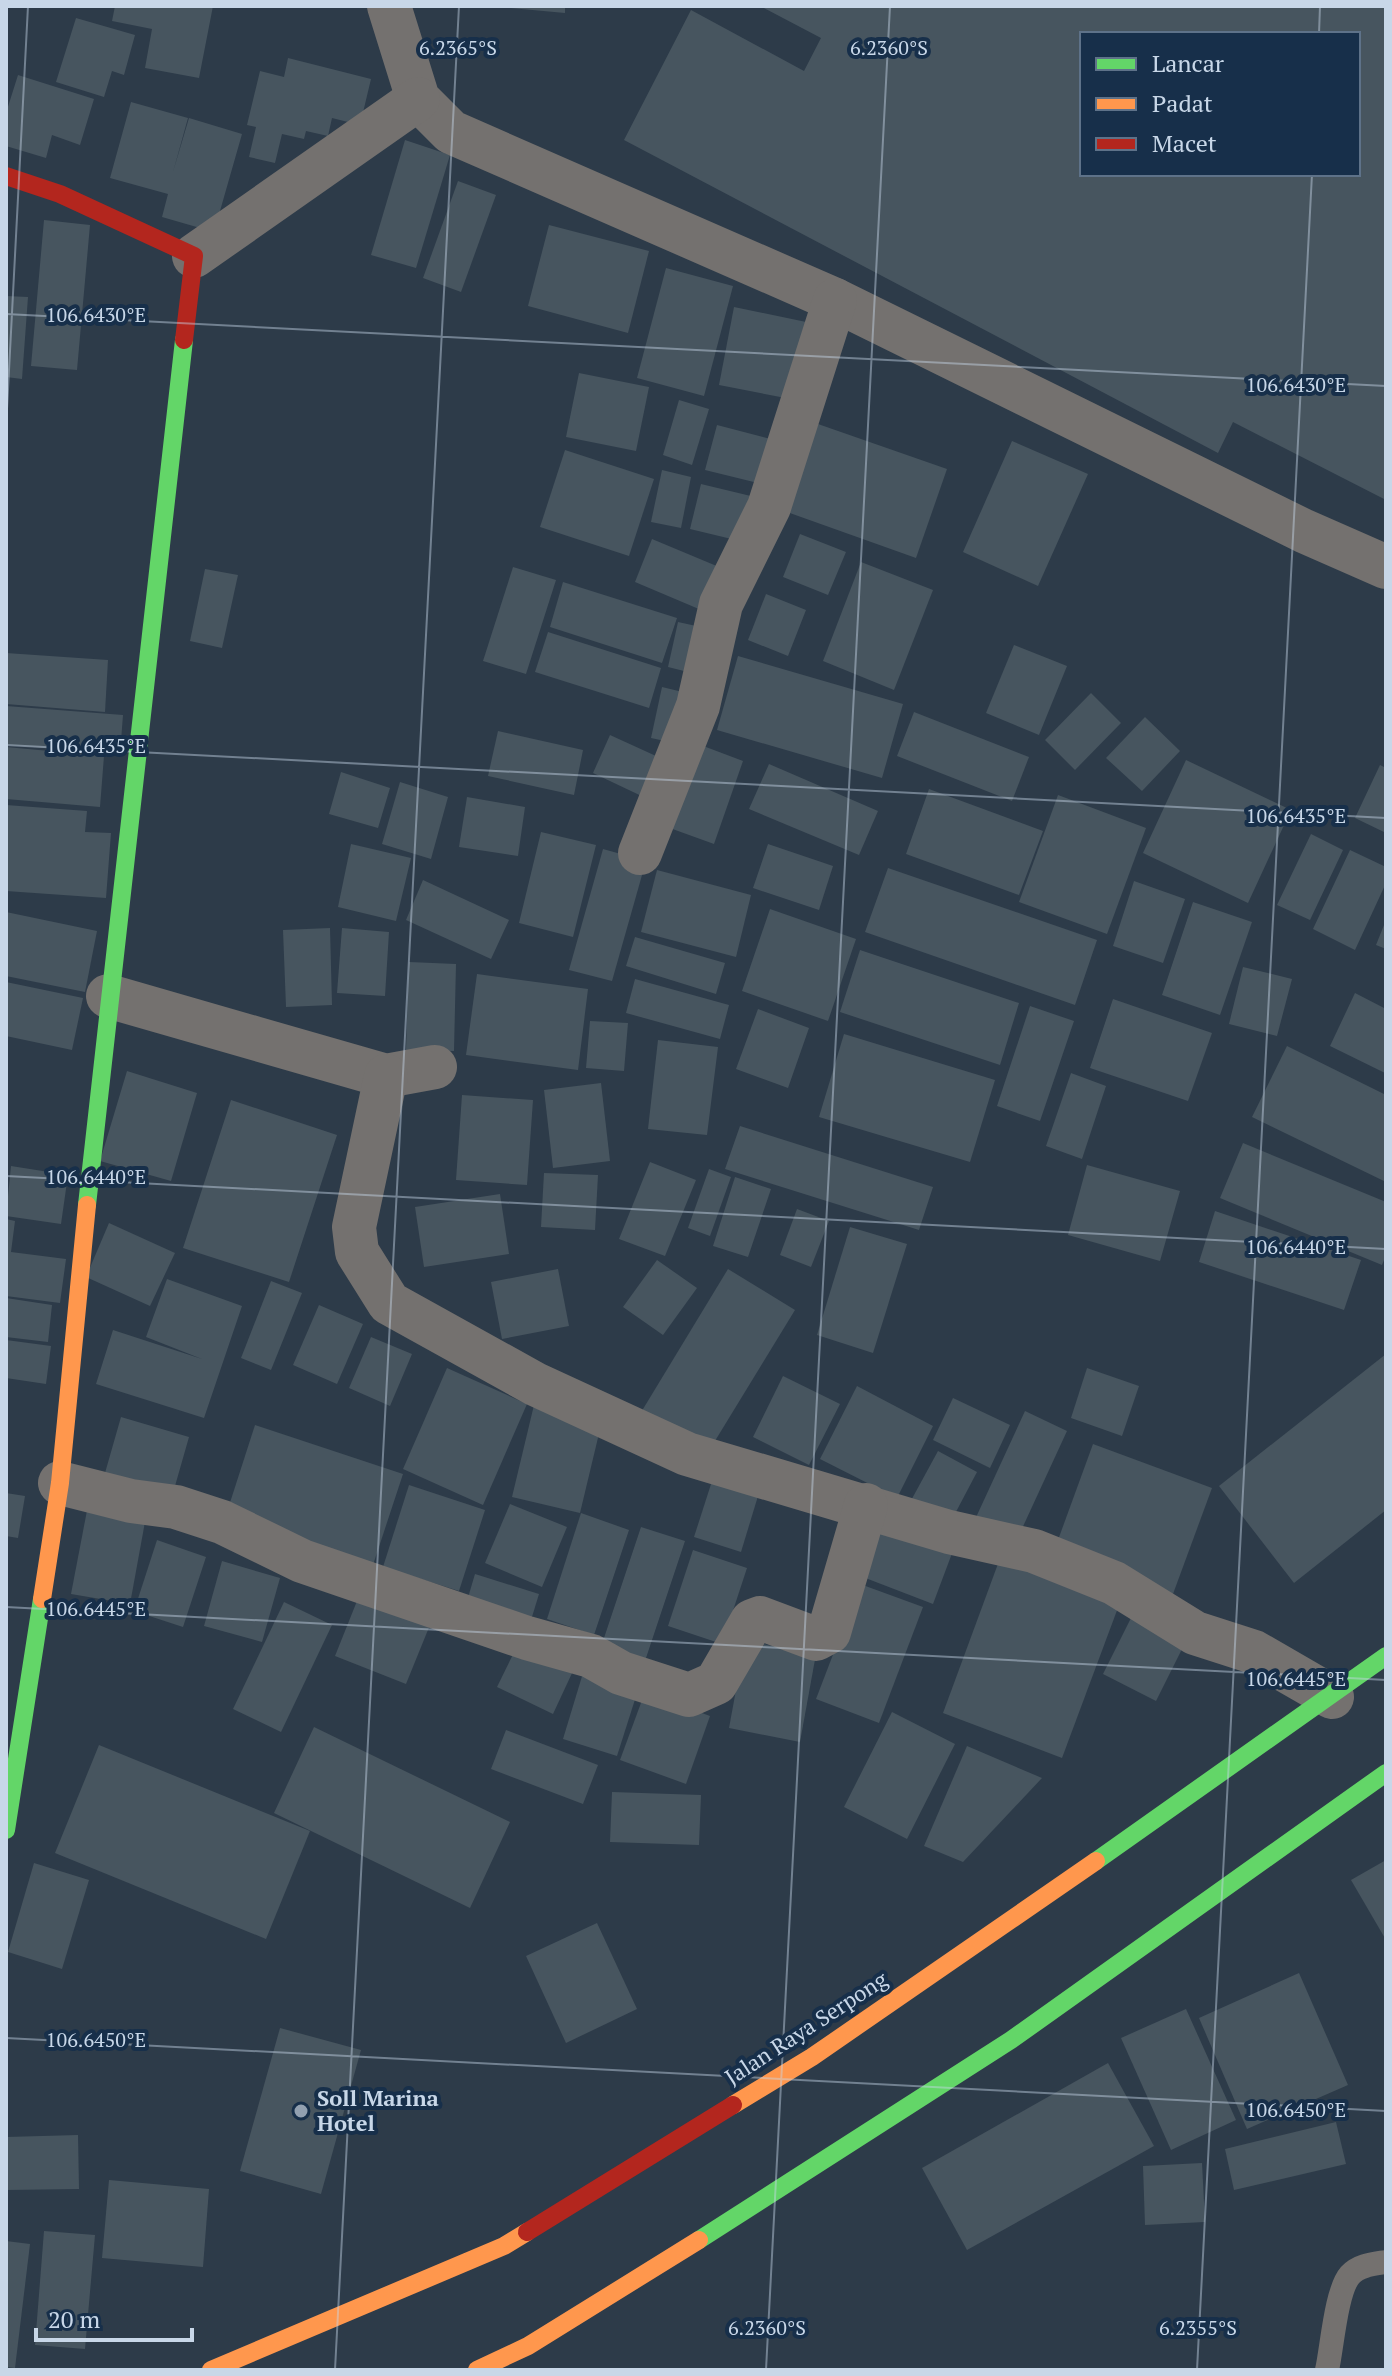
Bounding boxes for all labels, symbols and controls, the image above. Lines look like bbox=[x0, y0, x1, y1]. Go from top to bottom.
legend bbox=[1080, 32, 1360, 176]
text: 6.2365°S bbox=[419, 34, 497, 61]
text: 6.2360°S bbox=[850, 34, 928, 61]
text: Lancar bbox=[1152, 47, 1225, 79]
text: Padat bbox=[1152, 87, 1213, 119]
text: Macet bbox=[1152, 127, 1217, 159]
text: 106.6430°E bbox=[46, 301, 146, 328]
text: 106.6430°E bbox=[1246, 371, 1346, 398]
text: 106.6435°E bbox=[46, 732, 146, 759]
text: 106.6435°E bbox=[1246, 802, 1346, 829]
text: 106.6440°E bbox=[46, 1163, 146, 1190]
text: 106.6440°E bbox=[1246, 1233, 1346, 1260]
text: 106.6445°E bbox=[46, 1595, 146, 1622]
text: 106.6445°E bbox=[1246, 1665, 1346, 1692]
street label: Jalan Raya Serpong bbox=[719, 1964, 893, 2091]
text: 106.6450°E bbox=[46, 2026, 146, 2053]
place label: Soll Marina Hotel bbox=[317, 2083, 439, 2137]
text: 106.6450°E bbox=[1246, 2096, 1346, 2123]
marker: Soll Marina Hotel bbox=[292, 2102, 310, 2120]
scale bar bbox=[36, 2292, 192, 2342]
text: 20 m bbox=[48, 2303, 100, 2335]
text: 6.2360°S bbox=[728, 2314, 806, 2341]
text: 6.2355°S bbox=[1159, 2314, 1237, 2341]

